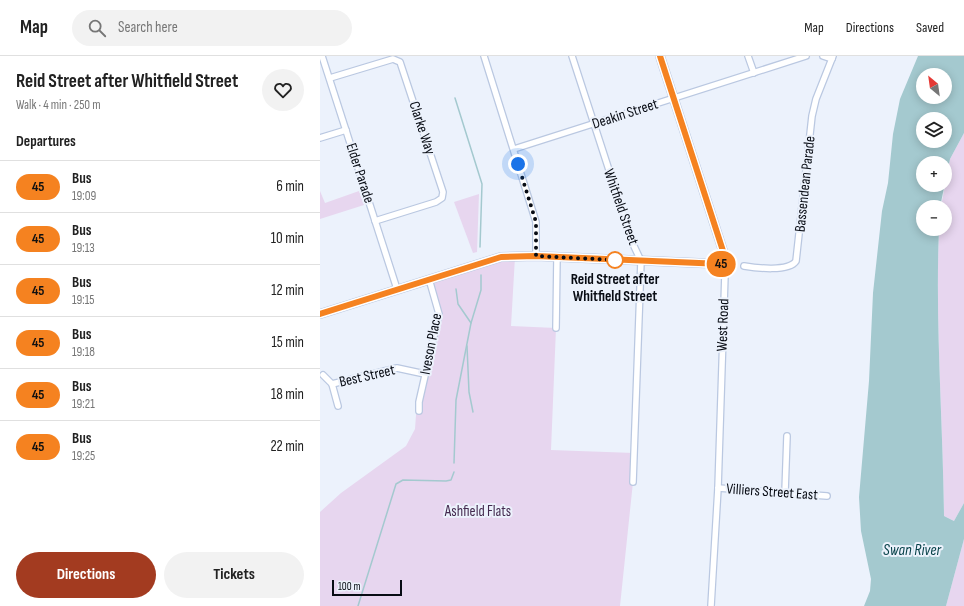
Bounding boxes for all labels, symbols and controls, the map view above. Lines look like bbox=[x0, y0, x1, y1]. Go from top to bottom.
search box bbox=[72, 10, 352, 46]
text: Map bbox=[20, 16, 48, 39]
icon: search bbox=[86, 17, 108, 39]
text: Search here bbox=[118, 18, 178, 37]
text: Map bbox=[804, 19, 824, 36]
text: Directions bbox=[846, 19, 894, 36]
text: Saved bbox=[916, 19, 944, 36]
north arrow bbox=[916, 68, 952, 104]
map controls bbox=[916, 68, 952, 236]
button: heart bbox=[262, 69, 304, 111]
text: Reid Street after Whitfield Street bbox=[16, 70, 238, 93]
street label: Deakin Street bbox=[590, 94, 661, 134]
text: Walk · 4 min · 250 m bbox=[16, 97, 101, 113]
street label: Clarke Way bbox=[404, 99, 440, 157]
button: layers bbox=[916, 112, 952, 148]
text: Departures bbox=[16, 132, 76, 151]
street label: Bassendean Parade bbox=[791, 135, 819, 233]
street label: Elder Parade bbox=[341, 141, 379, 205]
your location bbox=[508, 154, 528, 174]
button: + bbox=[916, 156, 952, 192]
street label: Whitfield Street bbox=[599, 166, 643, 248]
text: Bus bbox=[72, 169, 91, 188]
text: 6 min bbox=[276, 177, 304, 196]
text: 45 bbox=[32, 178, 44, 195]
text: 19:09 bbox=[72, 188, 96, 204]
button: − bbox=[916, 200, 952, 236]
text: Bus bbox=[72, 221, 91, 240]
text: 10 min bbox=[271, 229, 304, 248]
text: 45 bbox=[32, 230, 44, 247]
text: 19:13 bbox=[72, 240, 95, 256]
marker: Reid Street after Whitfield Street bbox=[606, 251, 624, 269]
line badge: 45 bbox=[703, 251, 739, 277]
text: 45 bbox=[715, 255, 727, 272]
place label: Reid Street after Whitfield Street bbox=[571, 270, 660, 306]
text: Bus bbox=[72, 273, 91, 292]
text: 12 min bbox=[271, 281, 304, 300]
text: 45 bbox=[32, 282, 44, 299]
text: 19:15 bbox=[72, 292, 95, 308]
street label: West Road bbox=[713, 298, 733, 352]
street label: Iveson Place bbox=[416, 312, 446, 376]
text: Bus bbox=[72, 325, 91, 344]
text: 15 min bbox=[272, 333, 304, 352]
text: 45 bbox=[32, 334, 44, 351]
text: 19:18 bbox=[72, 344, 95, 360]
street label: Best Street bbox=[337, 360, 397, 392]
text: Bus bbox=[72, 377, 91, 396]
text: 18 min bbox=[271, 385, 304, 404]
text: 45 bbox=[32, 386, 44, 403]
text: 19:21 bbox=[72, 396, 95, 412]
text: Bus bbox=[72, 429, 91, 448]
text: 22 min bbox=[270, 437, 304, 456]
text: 45 bbox=[32, 438, 44, 455]
text: 19:25 bbox=[72, 448, 95, 464]
street label: Villiers Street East bbox=[726, 479, 819, 505]
park label: Ashfield Flats bbox=[444, 502, 511, 521]
water label: Swan River bbox=[883, 541, 941, 560]
button: Directions bbox=[16, 552, 156, 598]
button: Tickets bbox=[164, 552, 304, 598]
scale bar bbox=[332, 578, 402, 597]
text: 100 m bbox=[338, 580, 360, 593]

